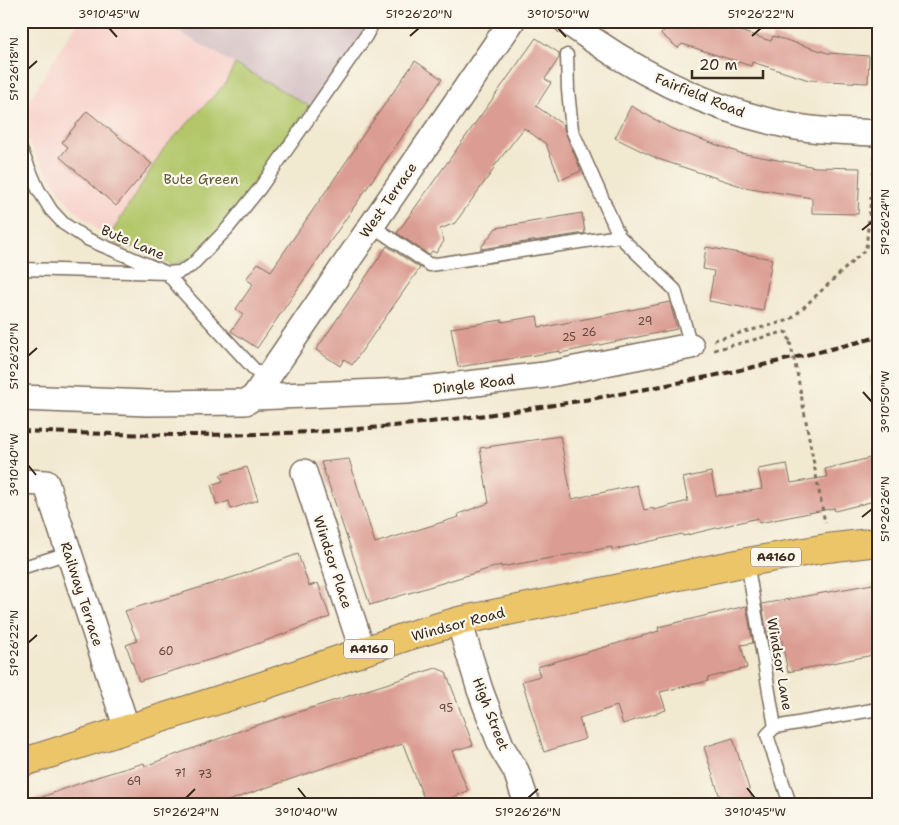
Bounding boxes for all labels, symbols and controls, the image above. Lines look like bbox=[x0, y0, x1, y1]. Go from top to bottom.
text: 3°10'45"W bbox=[78, 6, 140, 22]
text: 51°26'20"N bbox=[386, 6, 452, 22]
text: 3°10'50"W bbox=[526, 6, 590, 22]
text: 51°26'22"N bbox=[728, 6, 794, 22]
text: 51°26'18"N bbox=[6, 37, 22, 101]
scale bar bbox=[692, 48, 763, 80]
text: 20 m bbox=[699, 55, 738, 75]
street label: Fairfield Road bbox=[652, 69, 748, 121]
street label: West Terrace bbox=[355, 159, 421, 241]
park label: Bute Green bbox=[163, 170, 239, 188]
text: 51°26'24"N bbox=[877, 189, 893, 255]
street label: Bute Lane bbox=[99, 221, 168, 263]
house number: 29 bbox=[638, 314, 652, 329]
text: 51°26'20"N bbox=[6, 323, 22, 389]
house number: 26 bbox=[582, 325, 596, 340]
house number: 25 bbox=[562, 330, 576, 345]
street label: Dingle Road bbox=[432, 370, 516, 398]
text: 3°10'50"W bbox=[877, 370, 893, 434]
text: 3°10'40"W bbox=[6, 433, 22, 497]
text: 51°26'26"N bbox=[877, 476, 893, 542]
street label: Windsor Place bbox=[310, 513, 357, 611]
street label: Railway Terrace bbox=[57, 539, 107, 649]
road number: A4160 bbox=[751, 548, 801, 566]
street label: Windsor Road bbox=[409, 603, 507, 645]
text: 51°26'22"N bbox=[6, 610, 22, 676]
street label: Windsor Lane bbox=[763, 616, 797, 712]
road number: A4160 bbox=[344, 640, 394, 659]
house number: 60 bbox=[158, 644, 174, 659]
street label: High Street bbox=[469, 675, 513, 753]
house number: 95 bbox=[439, 701, 453, 716]
house number: 71 bbox=[174, 766, 186, 781]
house number: 73 bbox=[198, 767, 212, 782]
house number: 69 bbox=[127, 774, 141, 789]
text: 51°26'24"N bbox=[153, 804, 219, 820]
text: 3°10'40"W bbox=[274, 804, 338, 820]
text: 51°26'26"N bbox=[495, 804, 561, 820]
text: 3°10'45"W bbox=[724, 804, 786, 820]

